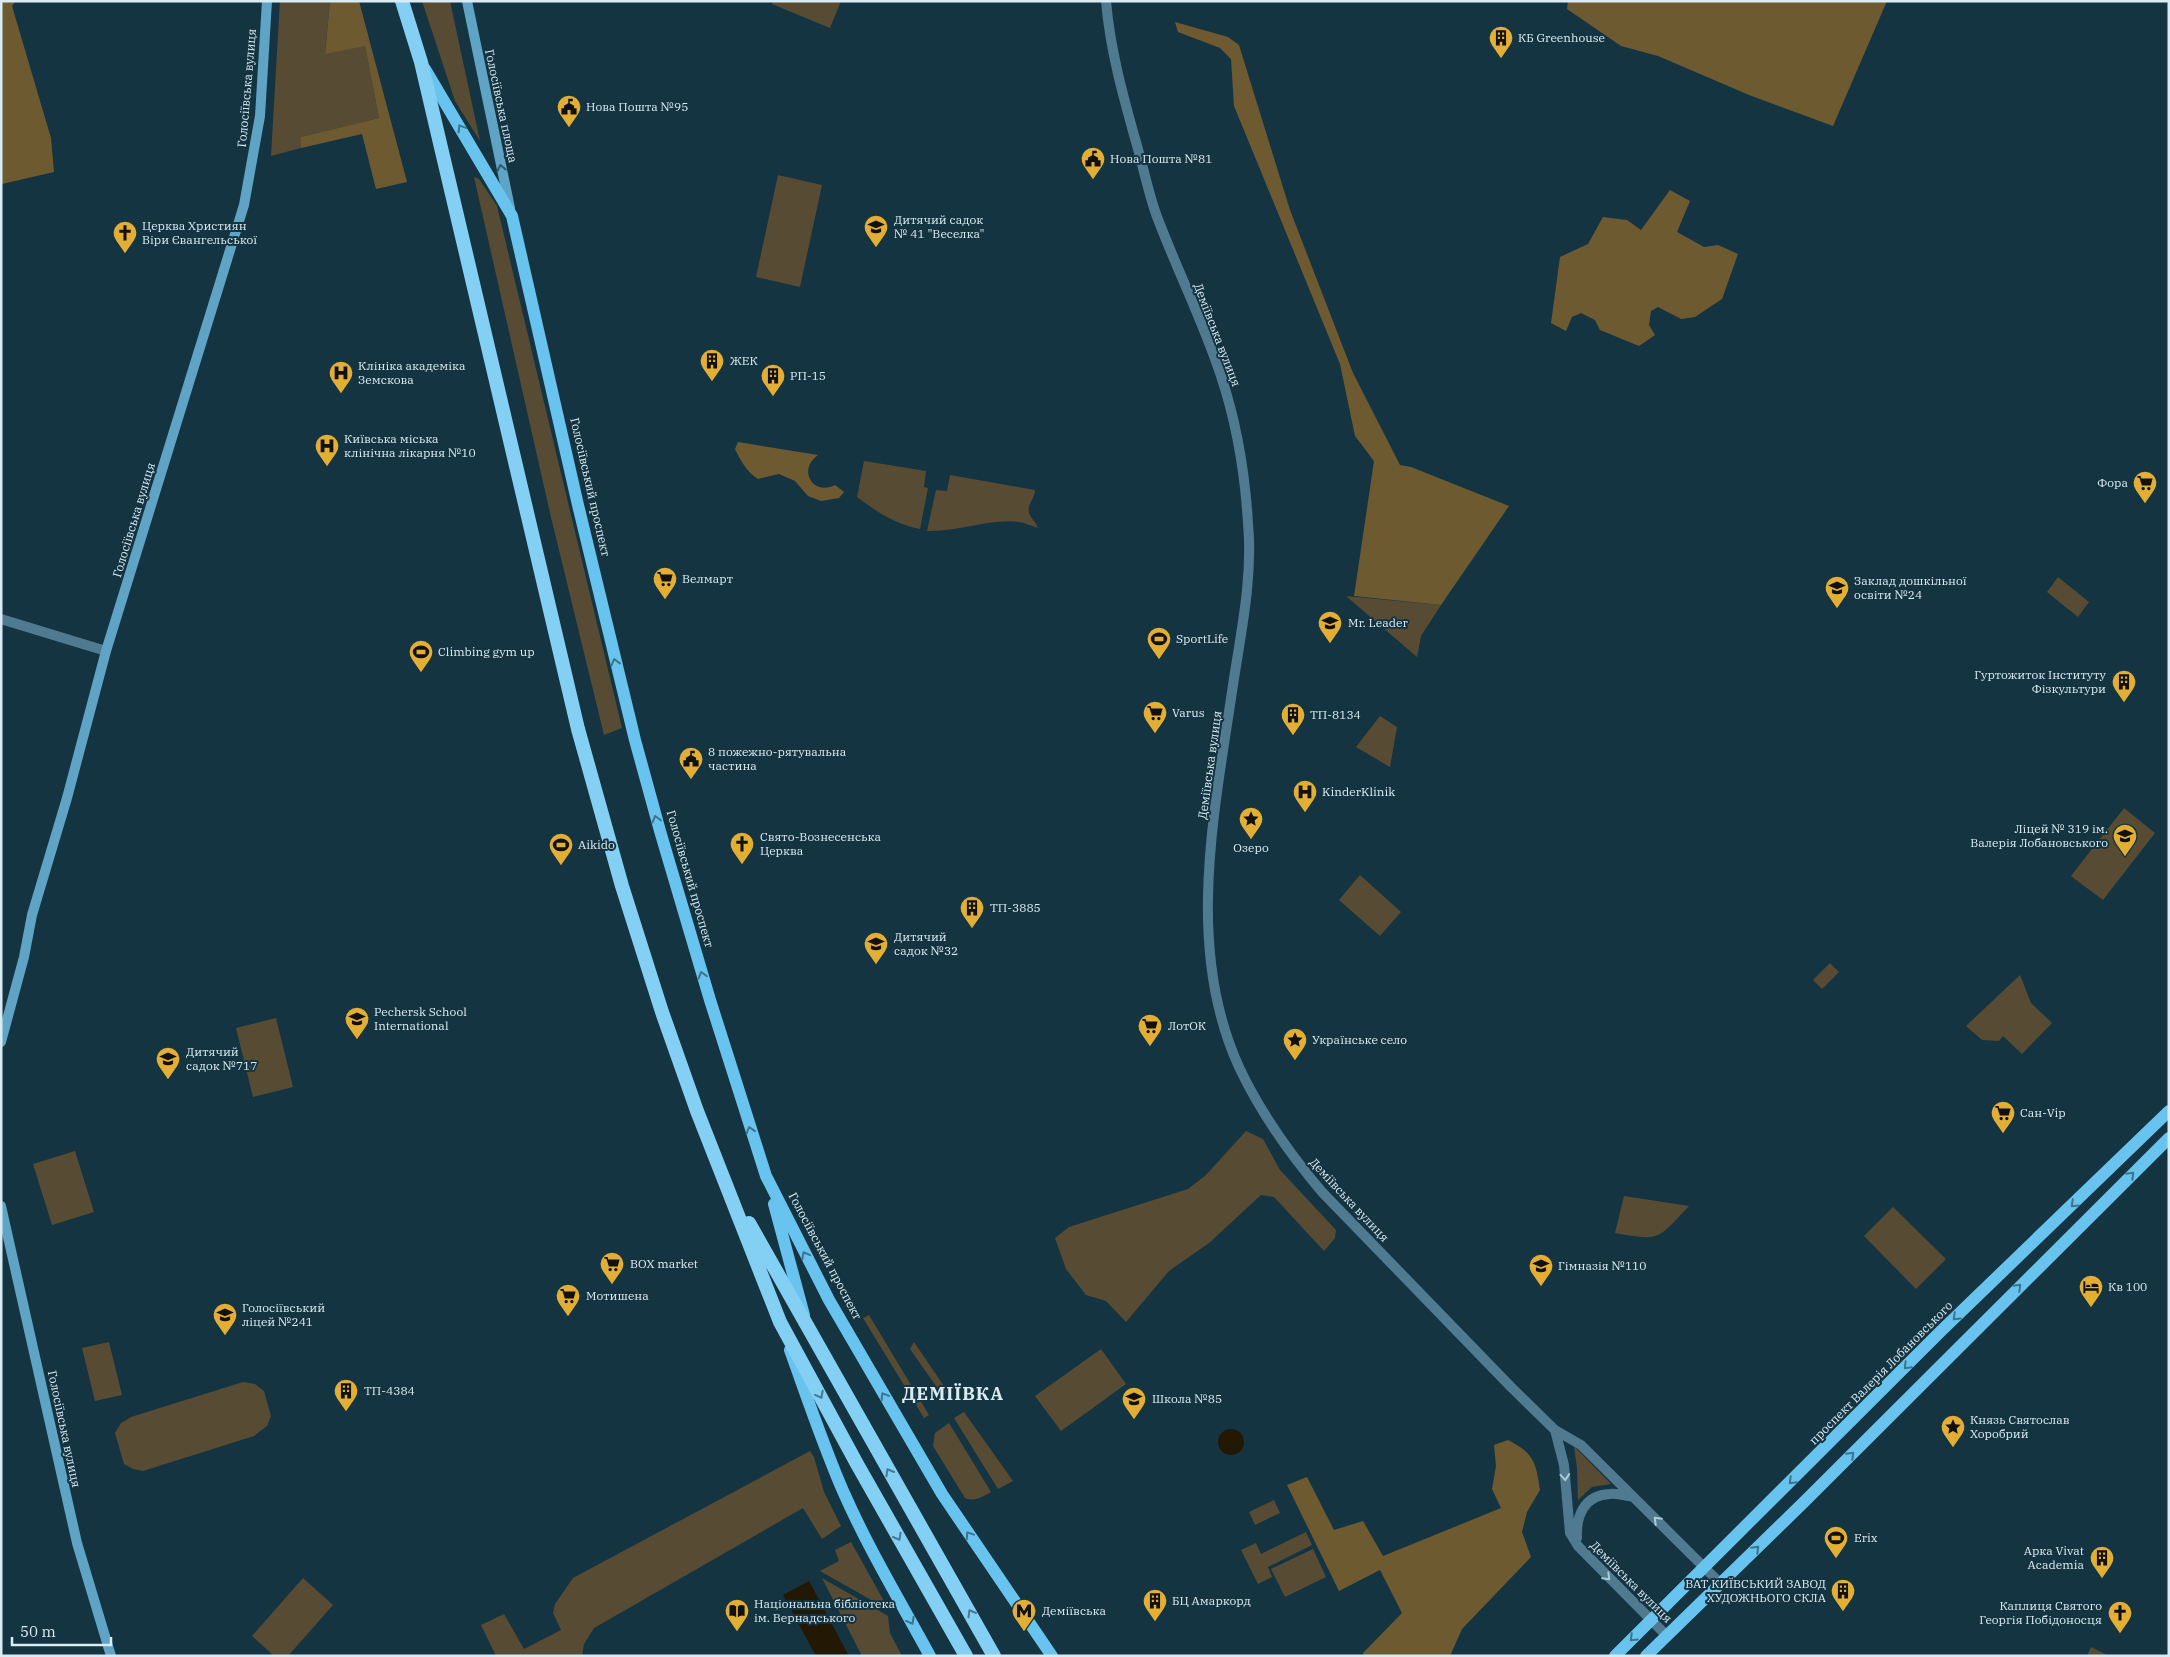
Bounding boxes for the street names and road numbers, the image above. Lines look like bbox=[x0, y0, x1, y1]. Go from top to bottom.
street label: Голосіївська вулиця bbox=[234, 28, 259, 148]
street label: Голосіївська площа bbox=[482, 48, 521, 164]
street label: Деміївська вулиця bbox=[1191, 281, 1244, 389]
street label: Голосіївський проспект bbox=[567, 416, 614, 558]
street label: Голосіївська вулиця bbox=[109, 461, 158, 579]
street label: Деміївська вулиця bbox=[1194, 710, 1225, 820]
street label: Голосіївський проспект bbox=[664, 809, 717, 949]
street label: Деміївська вулиця bbox=[1307, 1154, 1392, 1245]
street label: Голосіївський проспект bbox=[785, 1190, 865, 1322]
street label: проспект Валерія Лобановського bbox=[1806, 1298, 1956, 1448]
street label: Голосіївська вулиця bbox=[45, 1369, 84, 1489]
street label: Деміївська вулиця bbox=[1587, 1538, 1675, 1626]

